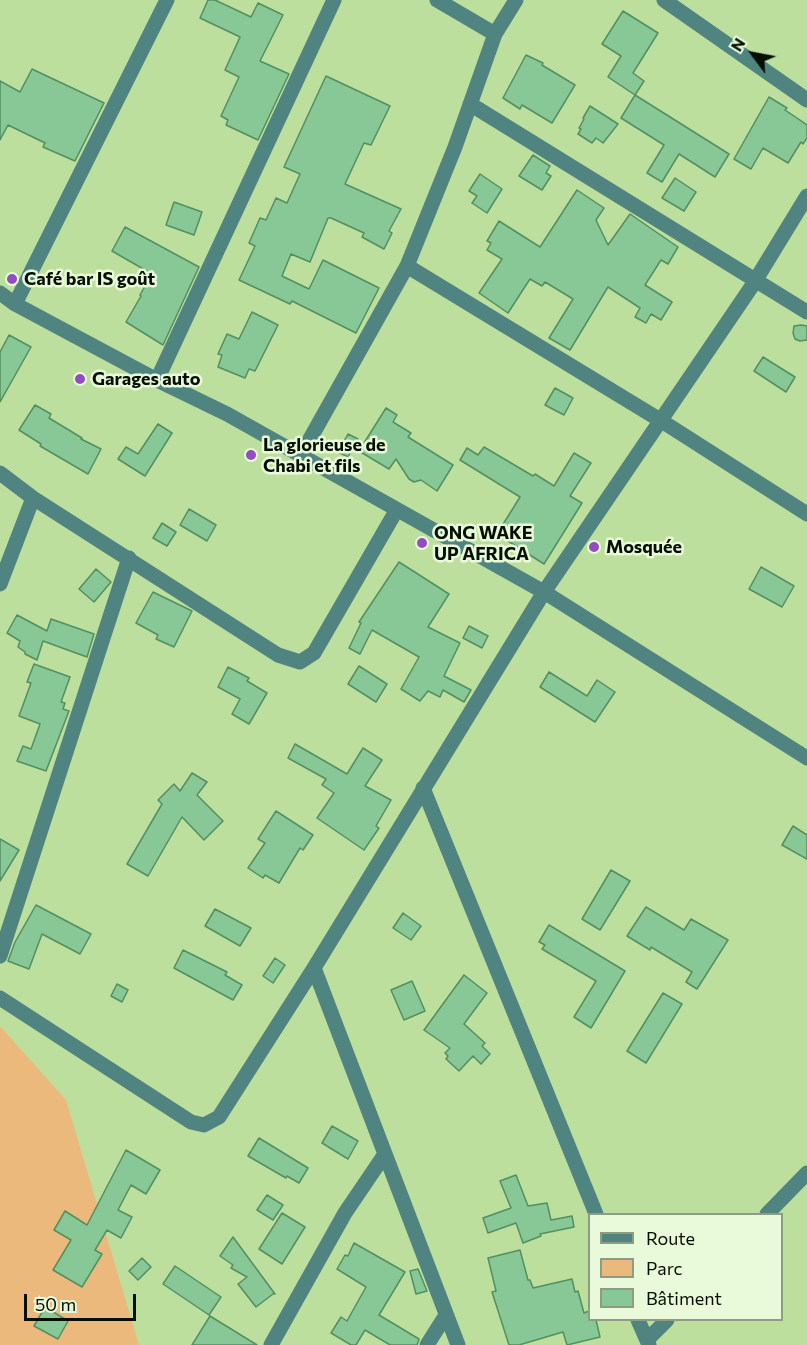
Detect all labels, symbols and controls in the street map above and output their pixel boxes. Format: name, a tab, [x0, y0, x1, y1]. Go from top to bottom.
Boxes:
north arrow	[723, 24, 783, 84]
text: N	[726, 34, 749, 54]
place label: Café bar IS goût	[24, 268, 155, 290]
marker: Café bar IS goût	[5, 272, 19, 286]
place label: Garages auto	[92, 368, 200, 390]
marker: Garages auto	[73, 372, 87, 386]
place label: La glorieuse de Chabi et fils	[263, 434, 385, 476]
marker: La glorieuse de Chabi et fils	[244, 448, 258, 462]
place label: ONG WAKE UP AFRICA	[434, 522, 532, 564]
marker: ONG WAKE UP AFRICA	[415, 536, 429, 550]
place label: Mosquée	[606, 536, 682, 558]
marker: Mosquée	[587, 540, 601, 554]
legend	[588, 1213, 783, 1321]
text: Route	[646, 1227, 695, 1249]
text: Parc	[646, 1257, 683, 1279]
scale bar	[27, 1282, 140, 1320]
text: Bâtiment	[646, 1287, 722, 1309]
text: 50 m	[35, 1293, 76, 1315]

